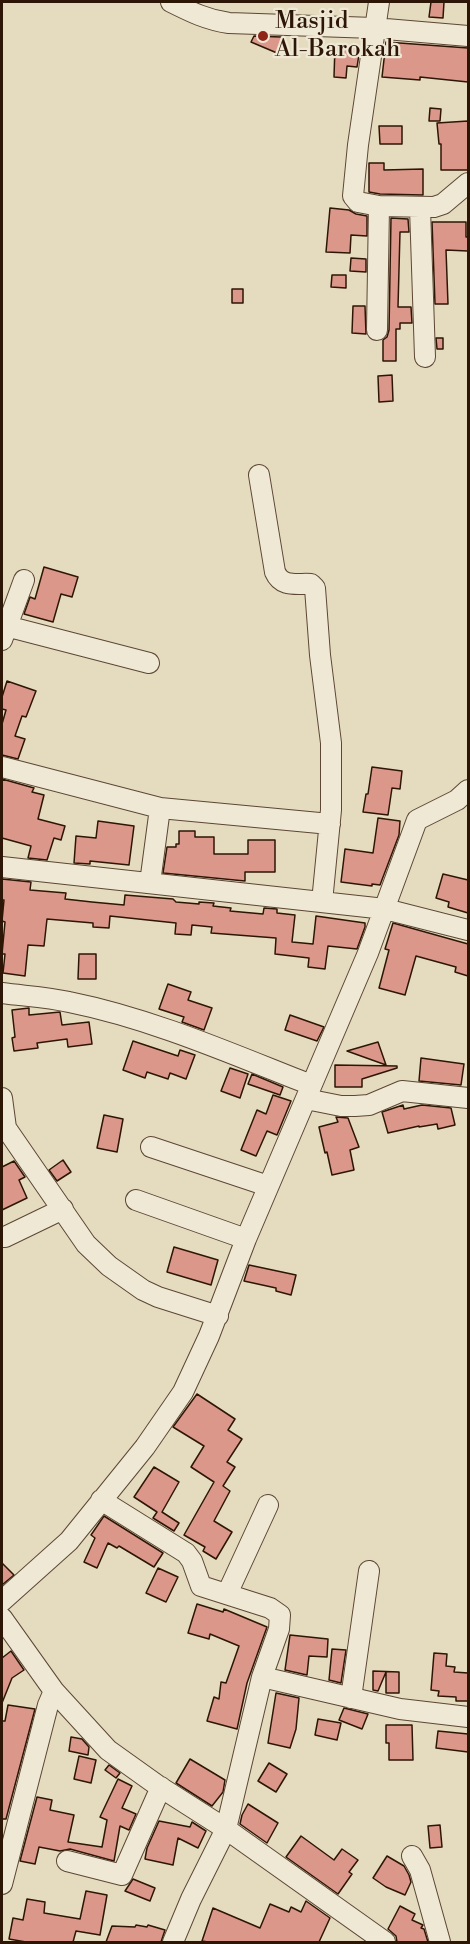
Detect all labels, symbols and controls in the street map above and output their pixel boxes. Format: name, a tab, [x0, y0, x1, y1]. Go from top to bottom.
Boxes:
place label: Masjid Al-Barokah	[275, 8, 400, 64]
marker: Masjid Al-Barokah	[256, 29, 270, 43]

